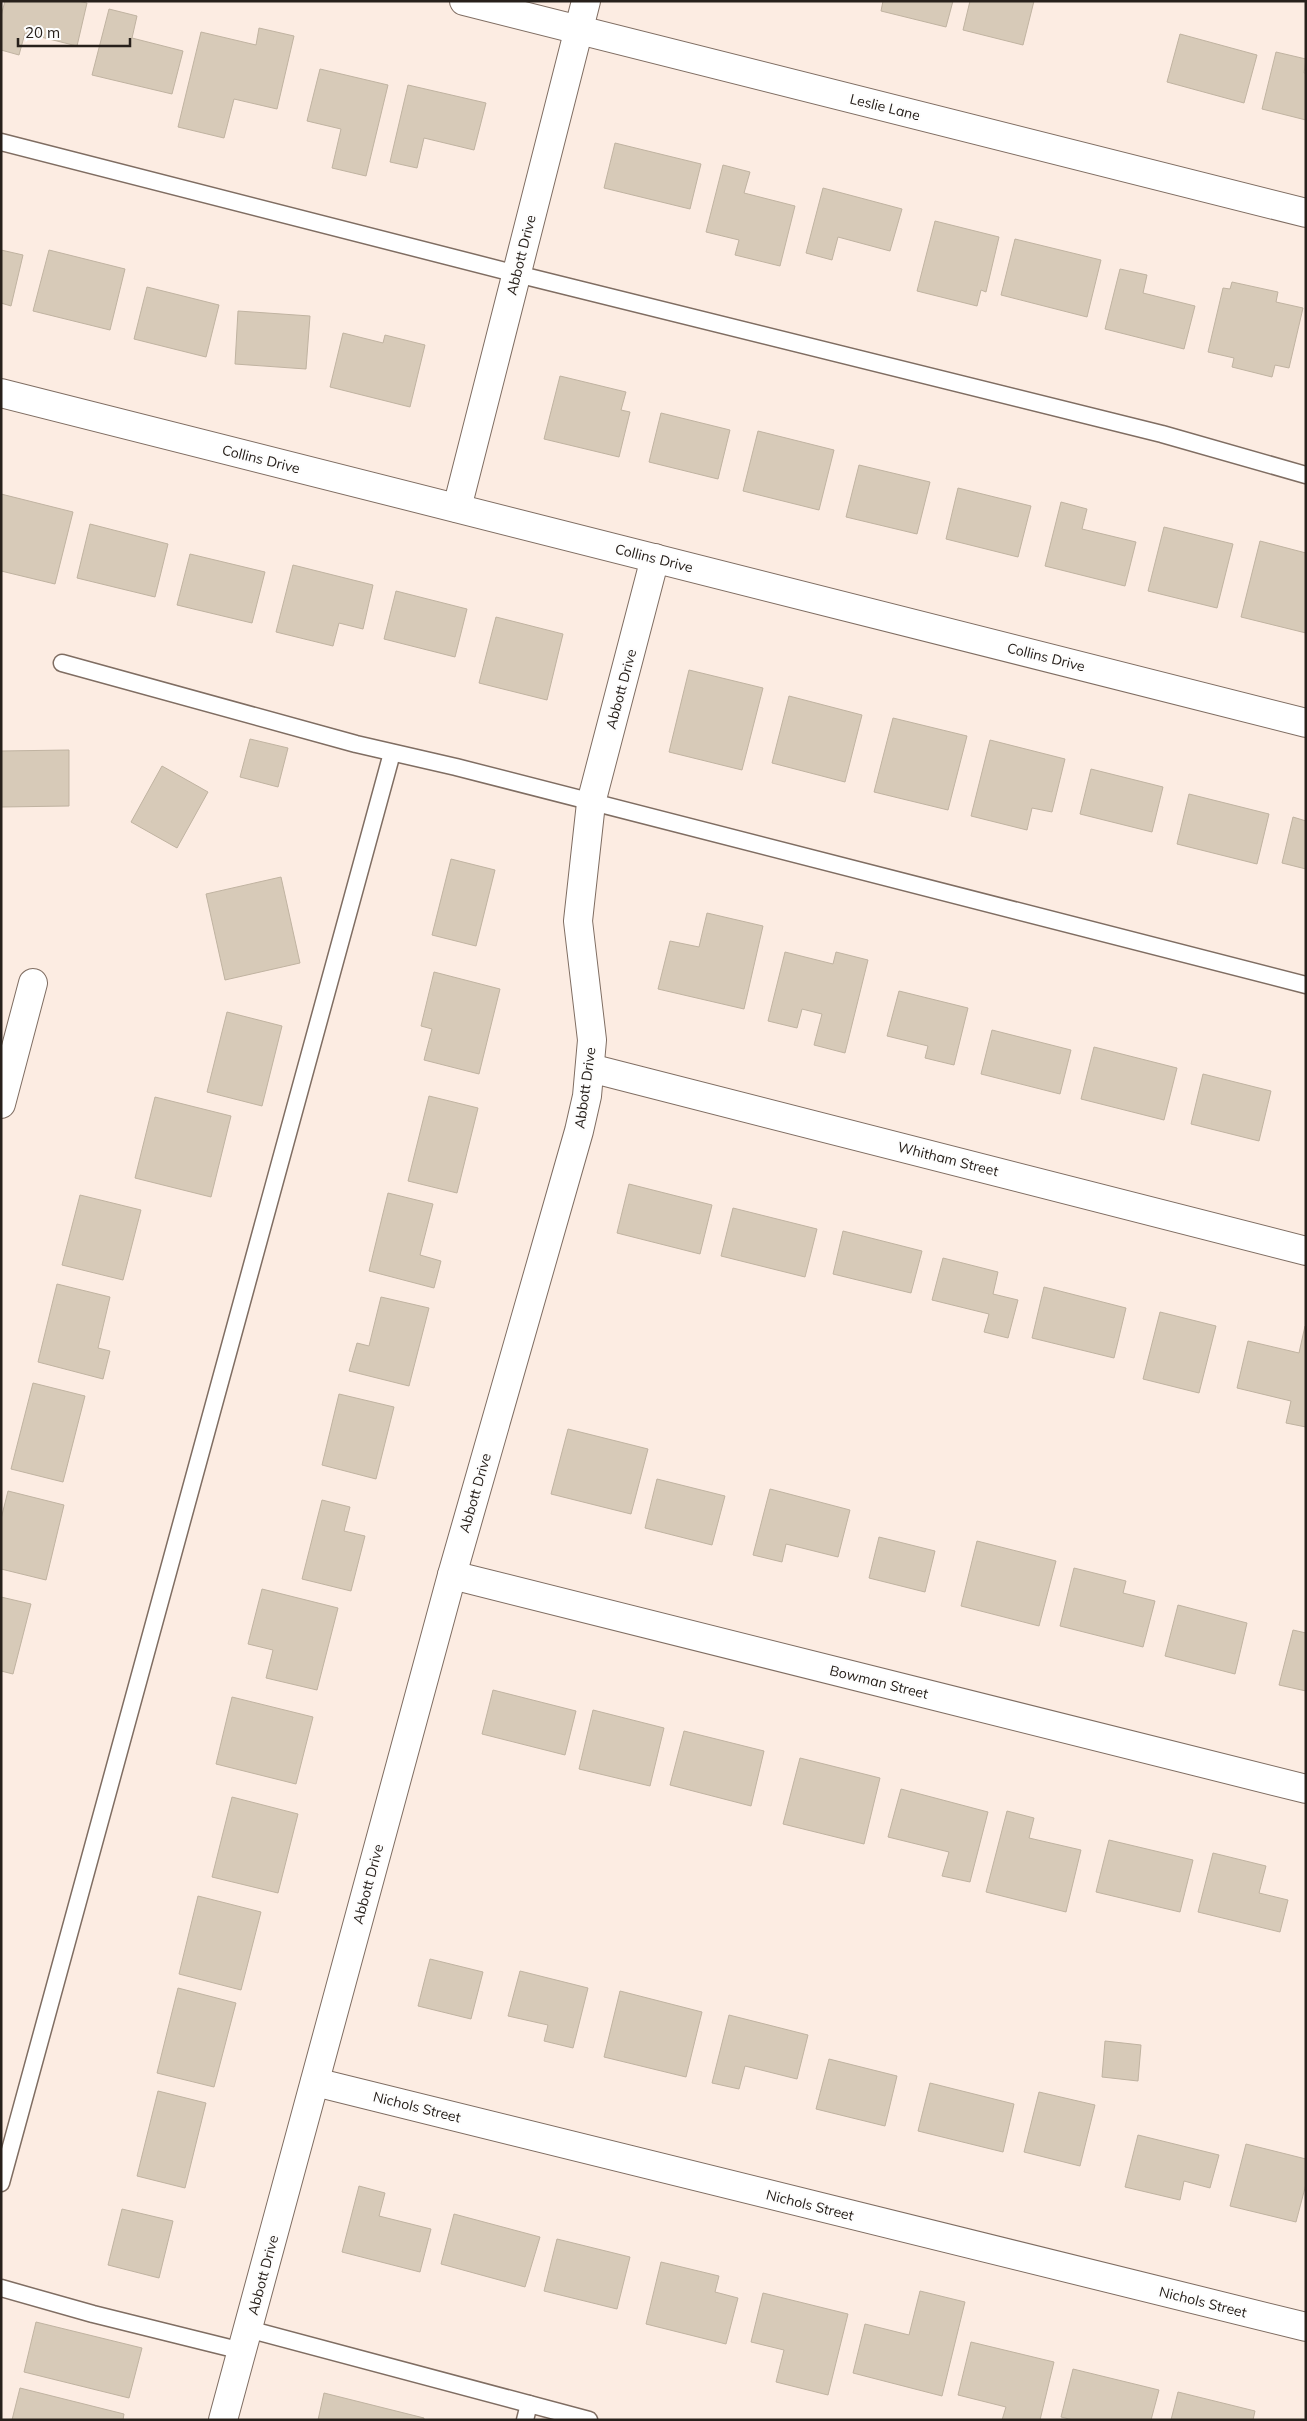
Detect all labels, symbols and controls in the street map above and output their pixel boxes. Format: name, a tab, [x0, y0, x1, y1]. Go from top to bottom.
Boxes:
scale bar	[18, 15, 130, 47]
text: 20 m	[25, 23, 60, 42]
street label: Leslie Lane	[848, 90, 922, 124]
street label: Abbott Drive	[502, 213, 540, 297]
street label: Collins Drive	[220, 441, 302, 477]
street label: Collins Drive	[613, 540, 695, 576]
street label: Collins Drive	[1005, 639, 1087, 675]
street label: Abbott Drive	[602, 647, 640, 731]
street label: Abbott Drive	[570, 1046, 600, 1130]
street label: Whitham Street	[896, 1138, 1000, 1180]
street label: Abbott Drive	[455, 1451, 495, 1535]
street label: Bowman Street	[828, 1661, 930, 1703]
street label: Abbott Drive	[349, 1842, 387, 1926]
street label: Nichols Street	[371, 2087, 463, 2127]
street label: Nichols Street	[764, 2185, 856, 2225]
street label: Abbott Drive	[244, 2233, 282, 2317]
street label: Nichols Street	[1157, 2282, 1249, 2322]

